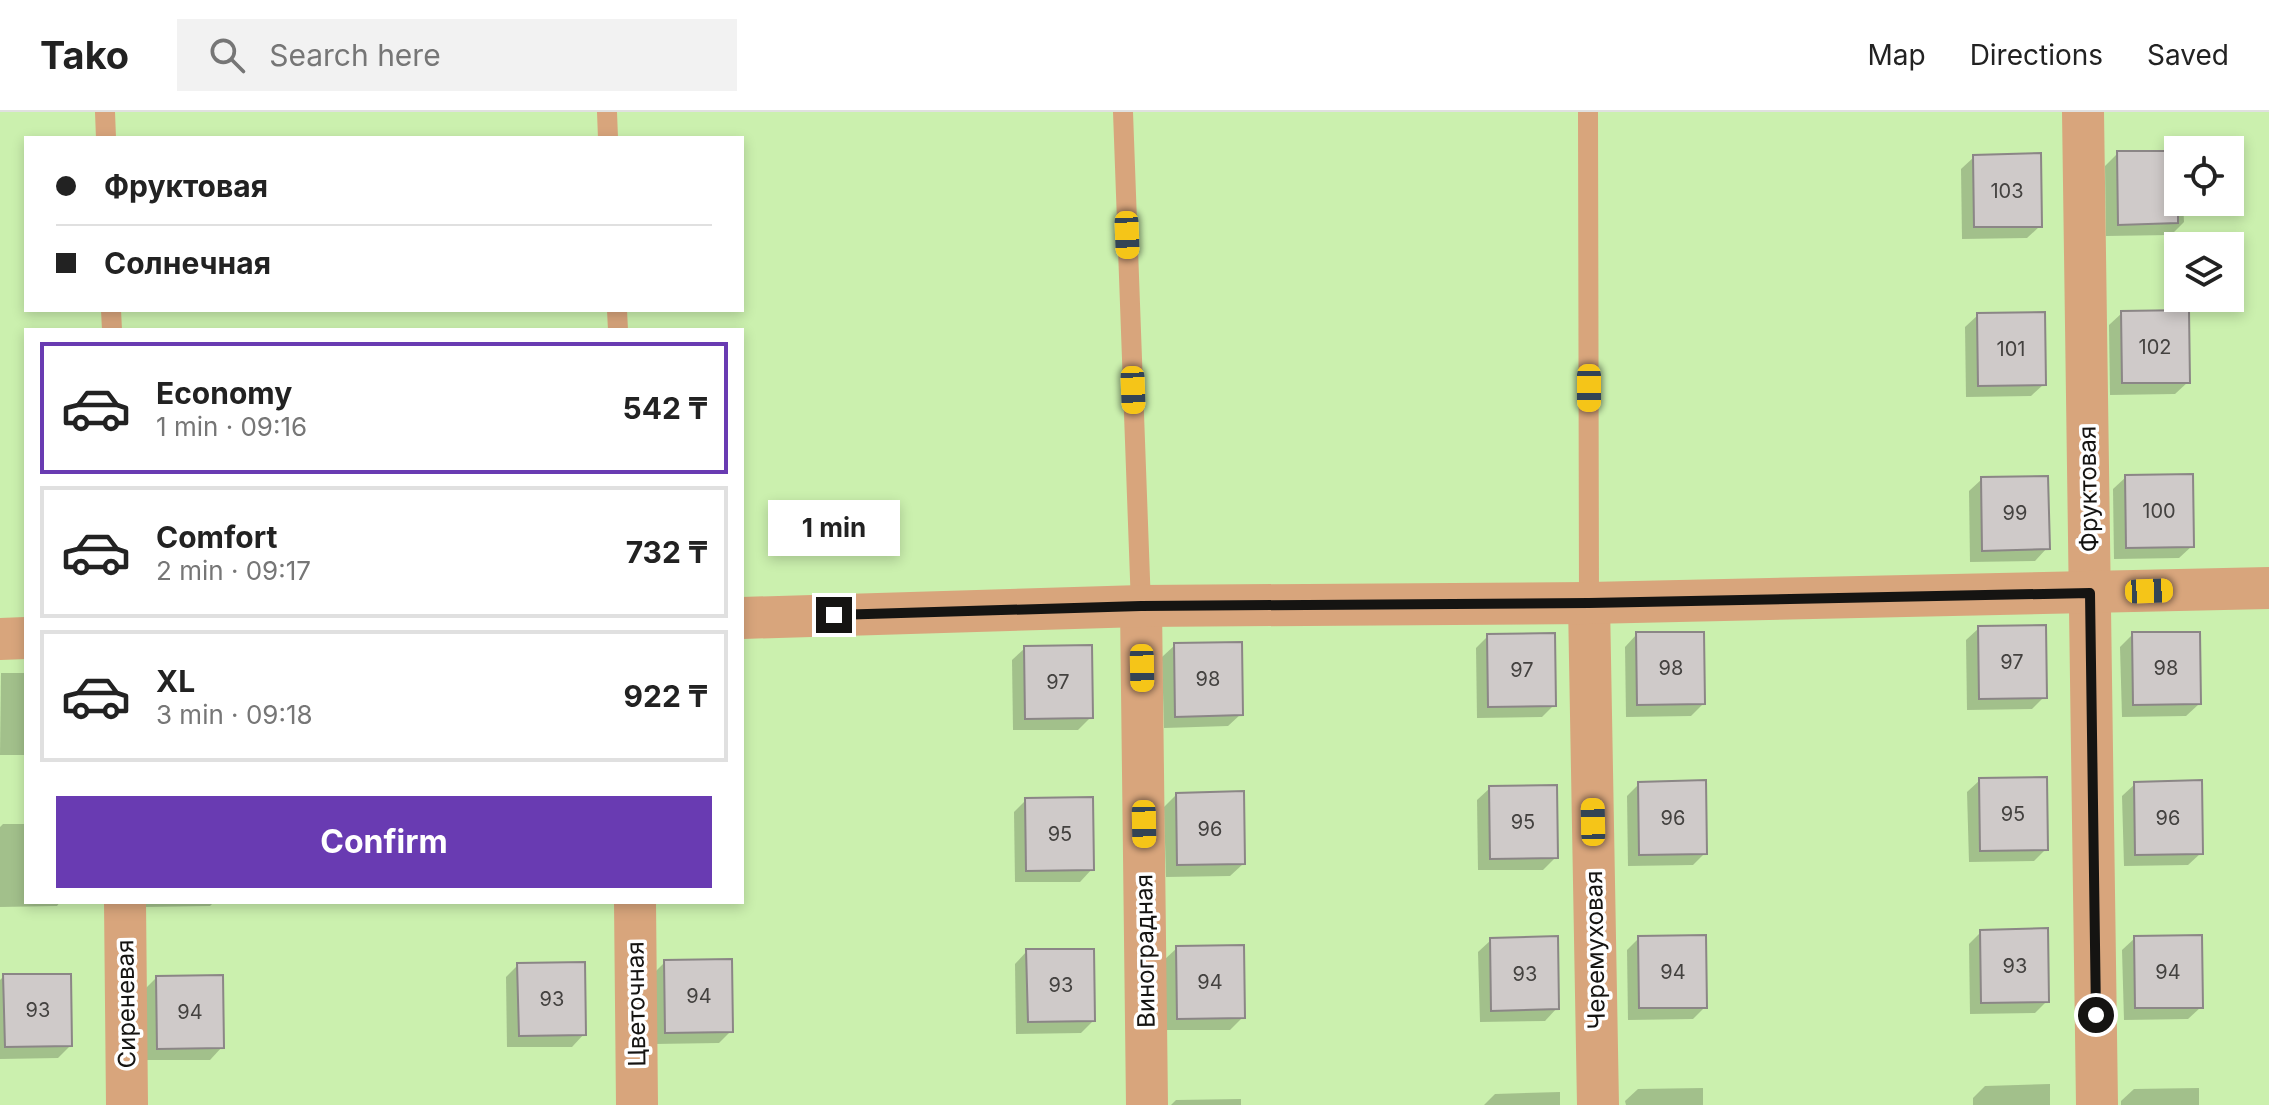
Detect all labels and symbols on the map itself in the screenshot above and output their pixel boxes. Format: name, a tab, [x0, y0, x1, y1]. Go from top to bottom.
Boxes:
house number: 103	[1990, 179, 2024, 203]
car	[1114, 211, 1140, 259]
house number: 102	[2139, 335, 2171, 359]
house number: 101	[1997, 337, 2025, 361]
car	[1577, 364, 1601, 412]
car	[1120, 366, 1146, 414]
street label: Фруктовая	[2072, 426, 2104, 552]
callout: 1 min	[768, 499, 900, 555]
house number: 100	[2142, 499, 2176, 523]
house number: 99	[2003, 501, 2027, 525]
car	[2125, 578, 2173, 604]
route end	[816, 597, 852, 633]
car	[1130, 644, 1154, 692]
house number: 97	[2000, 650, 2024, 674]
house number: 98	[1659, 656, 1683, 680]
house number: 98	[2154, 656, 2178, 680]
house number: 97	[1510, 658, 1534, 682]
house number: 98	[1196, 667, 1220, 691]
house number: 97	[1046, 670, 1070, 694]
car	[1581, 798, 1605, 846]
car	[1132, 800, 1156, 848]
house number: 95	[2001, 802, 2025, 826]
house number: 96	[1661, 806, 1685, 830]
house number: 96	[2156, 806, 2180, 830]
house number: 95	[1511, 810, 1535, 834]
house number: 96	[1198, 817, 1222, 841]
house number: 95	[1048, 822, 1072, 846]
street label: Черемуховая	[1579, 870, 1611, 1030]
street label: Виноградная	[1129, 874, 1161, 1028]
street label: Сиреневая	[110, 939, 142, 1069]
street label: Цветочная	[620, 941, 652, 1067]
house number: 93	[2003, 954, 2027, 978]
house number: 94	[1660, 960, 1686, 984]
house number: 94	[2155, 960, 2181, 984]
house number: 93	[1513, 962, 1537, 986]
house number: 94	[1197, 970, 1223, 994]
house number: 93	[1049, 973, 1073, 997]
house number: 94	[686, 984, 712, 1008]
house number: 93	[540, 987, 564, 1011]
route start	[2078, 997, 2114, 1033]
house number: 93	[26, 998, 50, 1022]
house number: 94	[177, 1000, 203, 1024]

